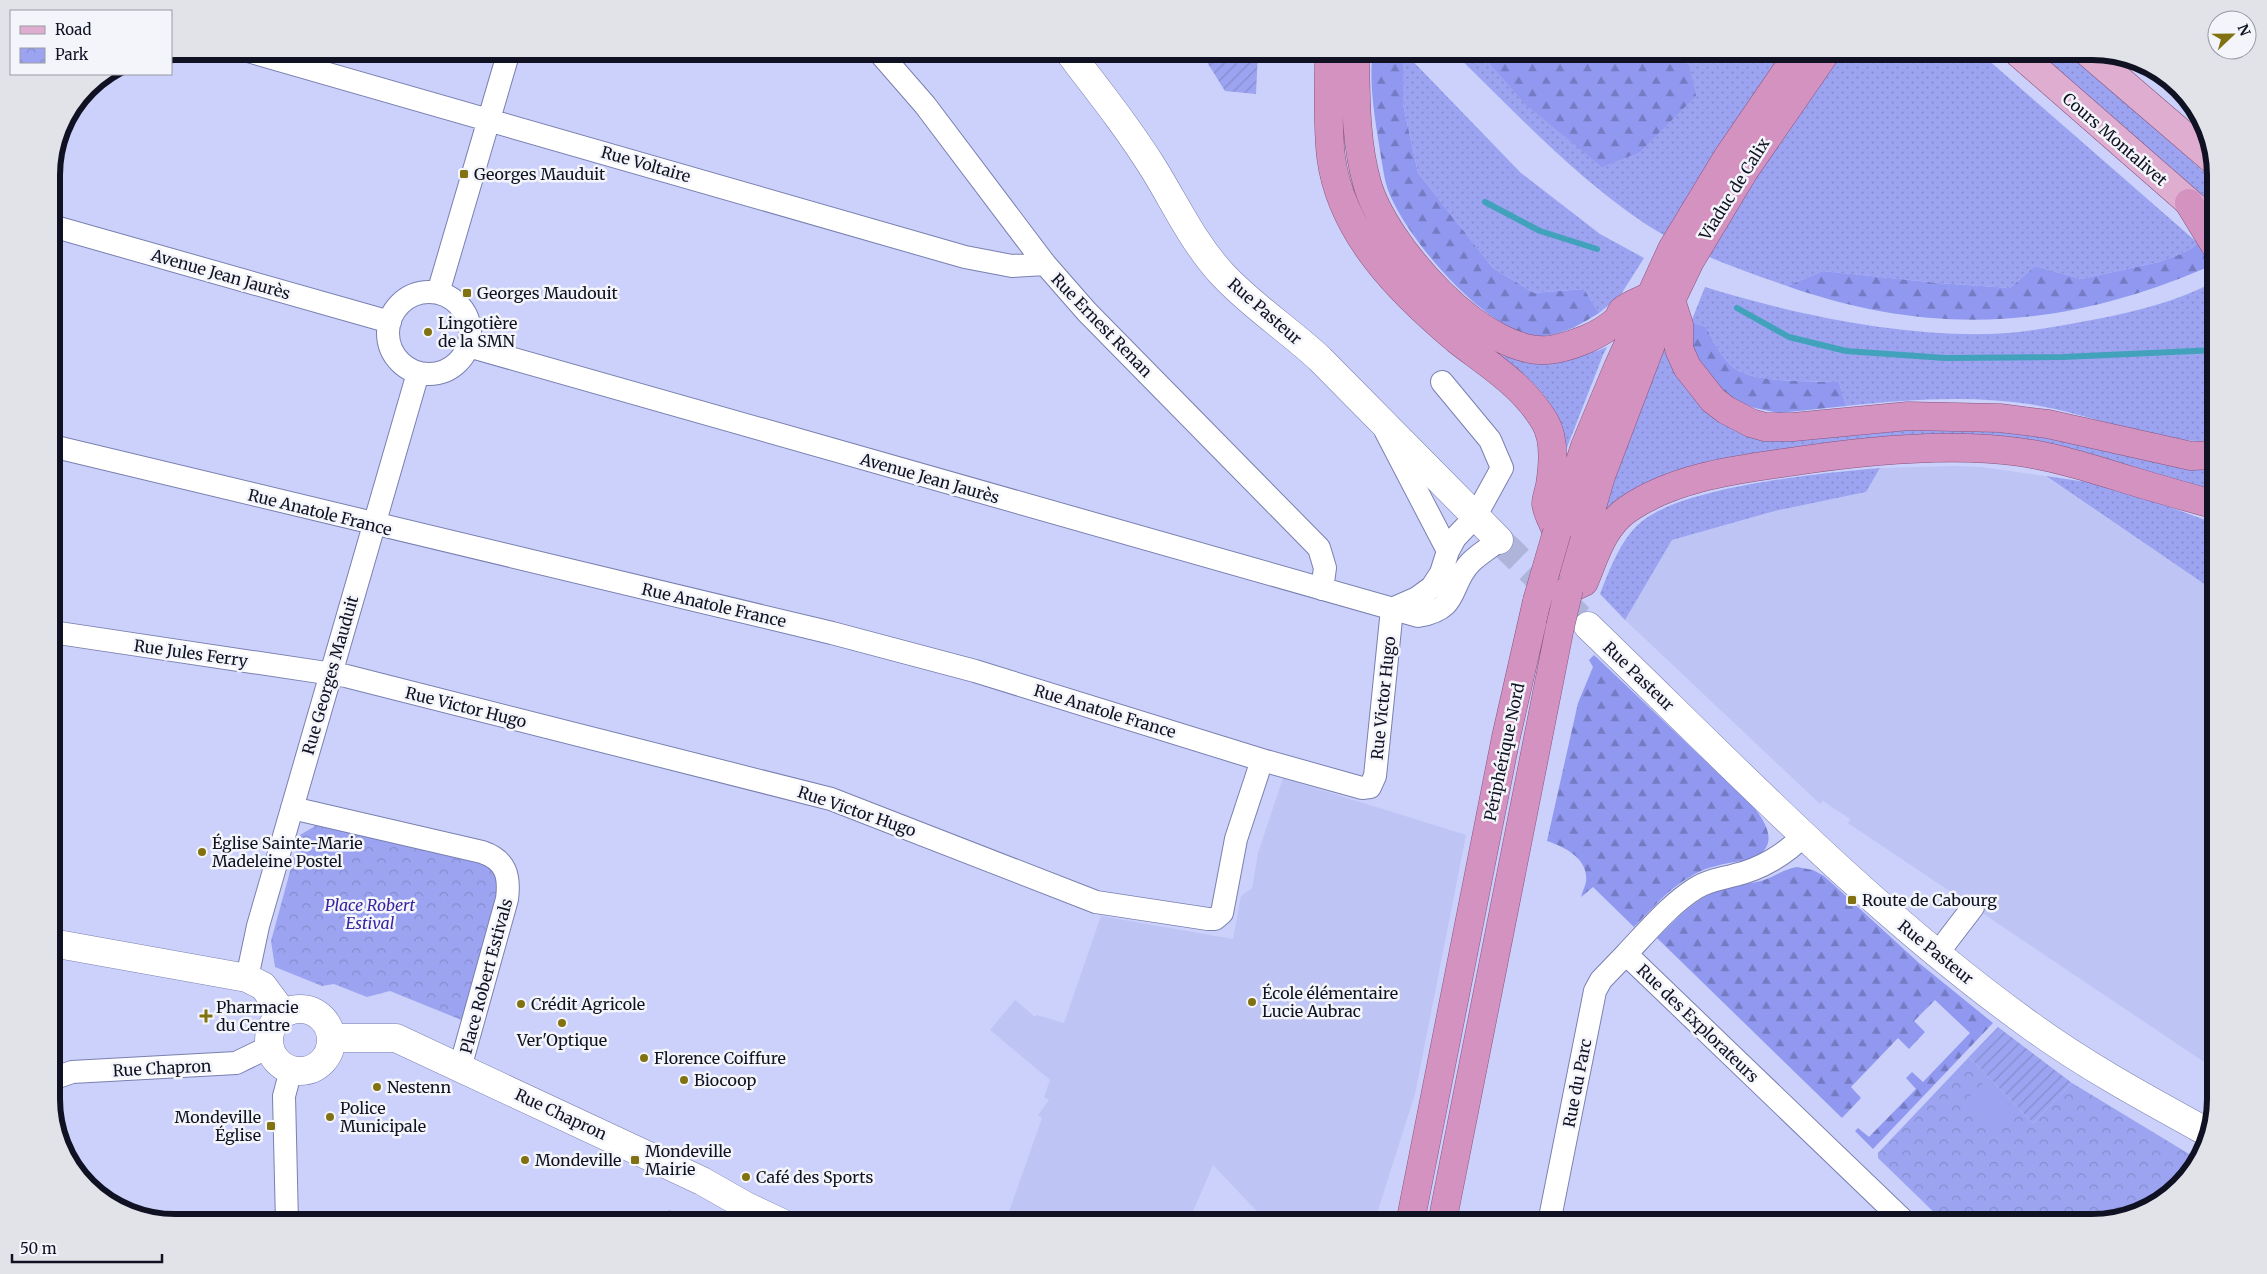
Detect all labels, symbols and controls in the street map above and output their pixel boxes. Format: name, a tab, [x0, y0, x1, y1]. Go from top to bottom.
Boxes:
legend	[10, 10, 172, 75]
north arrow	[2207, 10, 2257, 60]
text: Road	[55, 20, 91, 39]
text: N	[2234, 22, 2254, 39]
text: Park	[55, 45, 89, 64]
street label: Cours Montalivet	[2059, 88, 2172, 190]
street label: Viaduc de Calix	[1694, 134, 1774, 245]
street label: Rue Voltaire	[599, 142, 693, 186]
place label: Georges Mauduit	[474, 164, 606, 184]
marker: Georges Mauduit	[458, 168, 470, 180]
street label: Avenue Jean Jaurès	[148, 244, 293, 303]
street label: Rue Ernest Renan	[1047, 269, 1157, 381]
street label: Rue Pasteur	[1224, 274, 1306, 348]
place label: Georges Maudouit	[477, 283, 619, 303]
marker: Georges Maudouit	[461, 287, 473, 299]
place label: Lingotière de la SMN	[438, 313, 517, 351]
marker: Lingotière de la SMN	[422, 326, 434, 338]
street label: Avenue Jean Jaurès	[857, 448, 1002, 507]
street label: Rue Anatole France	[246, 484, 394, 540]
street label: Rue Anatole France	[640, 579, 788, 631]
street label: Rue Georges Mauduit	[298, 593, 362, 757]
street label: Rue Jules Ferry	[133, 635, 250, 671]
street label: Rue Victor Hugo	[1367, 635, 1399, 761]
street label: Rue Pasteur	[1599, 637, 1679, 715]
street label: Rue Anatole France	[1032, 680, 1178, 742]
street label: Périphérique Nord	[1480, 681, 1528, 823]
street label: Rue Victor Hugo	[403, 682, 529, 732]
street label: Rue Victor Hugo	[795, 781, 919, 841]
place label: Église Sainte-Marie Madeleine Postel	[212, 833, 363, 871]
marker: Église Sainte-Marie Madeleine Postel	[196, 846, 208, 858]
place label: Route de Cabourg	[1862, 890, 1997, 910]
marker: Route de Cabourg	[1846, 894, 1858, 906]
park label: Place Robert Estival	[325, 895, 416, 933]
street label: Place Robert Estivals	[456, 896, 516, 1056]
street label: Rue Pasteur	[1894, 916, 1978, 988]
street label: Rue des Explorateurs	[1633, 960, 1763, 1086]
place label: École élémentaire Lucie Aubrac	[1262, 983, 1398, 1021]
place label: Crédit Agricole	[531, 994, 645, 1014]
marker: École élémentaire Lucie Aubrac	[1246, 996, 1258, 1008]
place label: Pharmacie du Centre	[216, 997, 299, 1035]
marker: Crédit Agricole	[515, 998, 527, 1010]
marker: Pharmacie du Centre	[200, 1010, 212, 1022]
marker: Ver'Optique	[556, 1017, 568, 1029]
place label: Ver'Optique	[516, 1030, 607, 1050]
street label: Rue du Parc	[1559, 1037, 1595, 1129]
place label: Florence Coiffure	[654, 1048, 786, 1068]
marker: Florence Coiffure	[638, 1052, 650, 1064]
street label: Rue Chapron	[112, 1055, 212, 1081]
place label: Biocoop	[694, 1070, 757, 1090]
marker: Biocoop	[678, 1074, 690, 1086]
place label: Nestenn	[387, 1077, 451, 1097]
marker: Nestenn	[371, 1081, 383, 1093]
street label: Rue Chapron	[512, 1084, 610, 1144]
place label: Police Municipale	[340, 1098, 426, 1136]
place label: Mondeville Église	[175, 1107, 261, 1145]
marker: Police Municipale	[324, 1111, 336, 1123]
marker: Mondeville Église	[265, 1120, 277, 1132]
place label: Mondeville Mairie	[645, 1141, 731, 1179]
place label: Mondeville	[535, 1150, 621, 1170]
marker: Mondeville	[519, 1154, 531, 1166]
marker: Mondeville Mairie	[629, 1154, 641, 1166]
place label: Café des Sports	[756, 1167, 873, 1187]
marker: Café des Sports	[740, 1171, 752, 1183]
scale bar	[12, 1232, 162, 1264]
text: 50 m	[20, 1239, 57, 1258]

